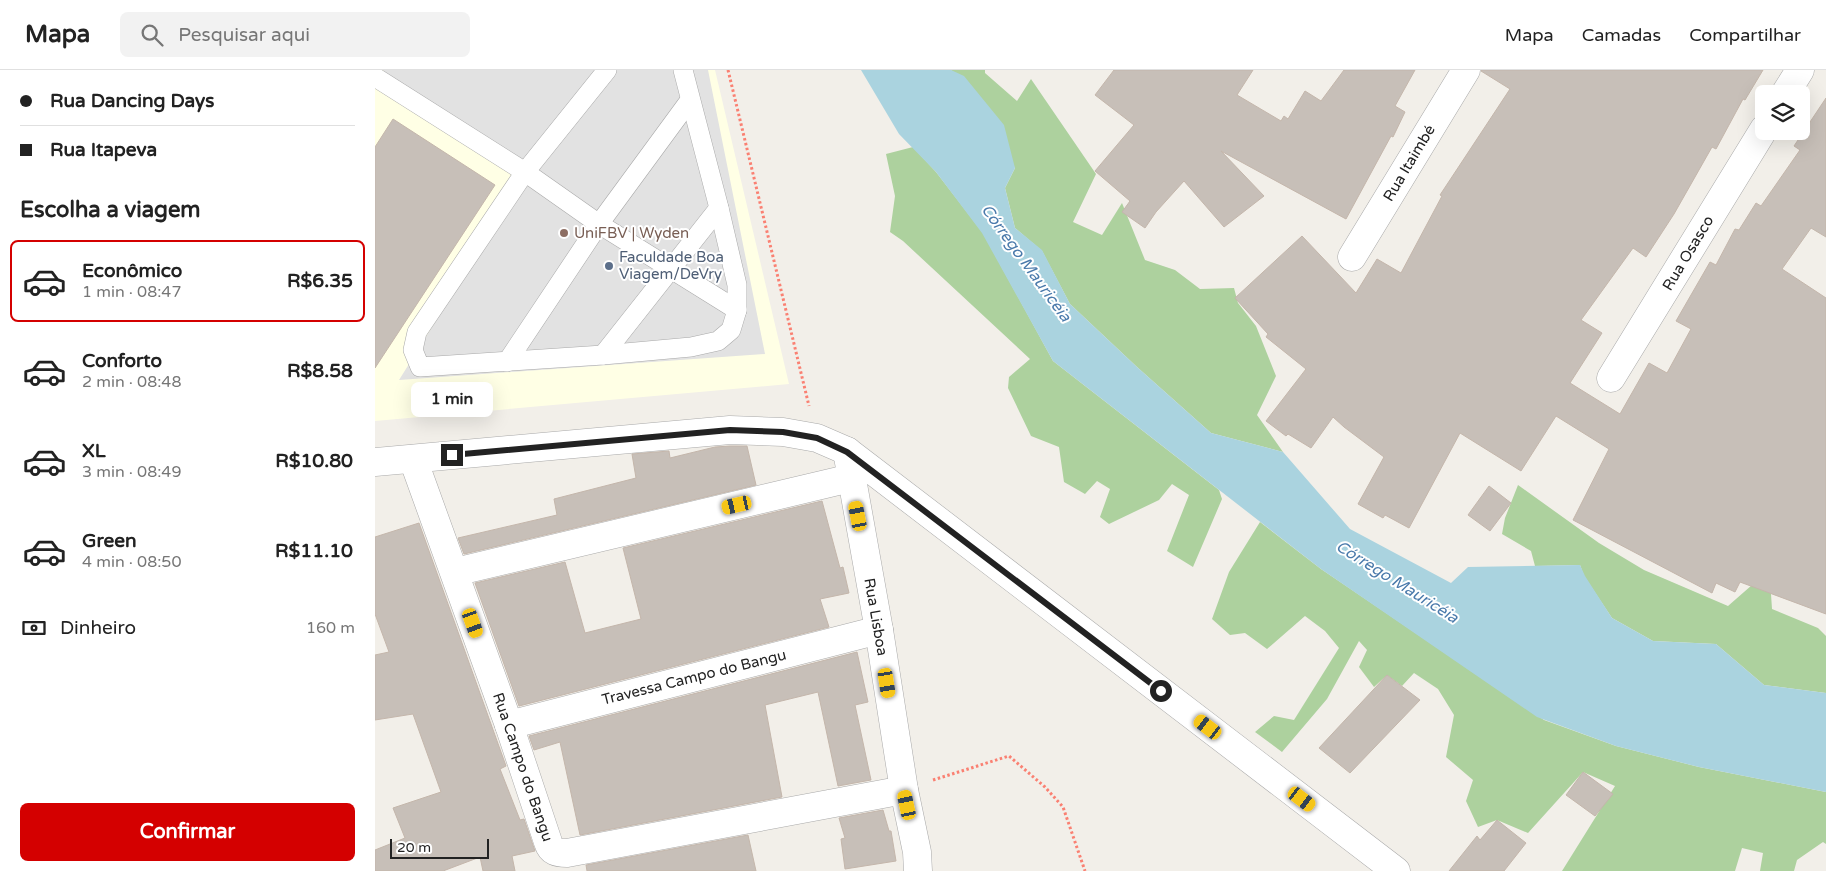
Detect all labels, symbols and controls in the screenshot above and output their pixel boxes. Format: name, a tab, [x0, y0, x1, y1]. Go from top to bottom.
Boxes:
search box	[120, 12, 470, 57]
text: Mapa	[25, 20, 90, 49]
icon: search	[138, 21, 166, 49]
text: Pesquisar aqui	[178, 24, 310, 46]
text: Mapa	[1505, 24, 1554, 46]
text: Camadas	[1582, 24, 1661, 46]
text: Compartilhar	[1689, 24, 1801, 46]
map controls	[1755, 85, 1810, 140]
button: layers	[1755, 85, 1810, 140]
text: Rua Dancing Days	[50, 90, 214, 112]
street label: Rua Itaimbé	[1379, 122, 1439, 204]
text: Rua Itapeva	[50, 139, 157, 161]
text: Escolha a viagem	[20, 197, 201, 223]
water label: Córrego Mauricéia	[977, 200, 1076, 326]
street label: Rua Osasco	[1659, 212, 1717, 294]
place label: UniFBV | Wyden	[574, 224, 689, 242]
marker: UniFBV | Wyden	[558, 227, 570, 239]
place label: Faculdade Boa Viagem/DeVry	[619, 248, 724, 283]
icon: car	[22, 259, 67, 304]
text: Econômico	[82, 260, 182, 282]
marker: Faculdade Boa Viagem/DeVry	[603, 260, 615, 272]
text: R$6.35	[287, 270, 353, 292]
text: 1 min · 08:47	[82, 282, 181, 302]
icon: car	[22, 349, 67, 394]
text: Conforto	[82, 350, 162, 372]
text: R$8.58	[287, 360, 353, 382]
text: 2 min · 08:48	[82, 372, 181, 392]
callout: 1 min	[411, 382, 493, 418]
text: 1 min	[431, 389, 473, 409]
icon: car	[22, 439, 67, 484]
text: XL	[82, 440, 106, 462]
route end	[441, 444, 463, 466]
text: R$10.80	[275, 450, 353, 472]
text: 3 min · 08:49	[82, 462, 181, 482]
car	[720, 494, 753, 516]
car	[847, 500, 868, 532]
icon: car	[22, 529, 67, 574]
text: Green	[82, 530, 136, 552]
water label: Córrego Mauricéia	[1332, 536, 1463, 628]
text: R$11.10	[275, 540, 353, 562]
text: 4 min · 08:50	[82, 552, 181, 572]
street label: Rua Lisboa	[860, 577, 892, 657]
car	[460, 606, 485, 640]
icon: cash	[20, 614, 48, 642]
text: Dinheiro	[60, 617, 136, 639]
text: 160 m	[306, 618, 355, 638]
street label: Travessa Campo do Bangu	[600, 645, 788, 709]
car	[877, 667, 896, 699]
route start	[1150, 680, 1172, 702]
street label: Rua Campo do Bangu	[489, 690, 557, 844]
car	[1191, 712, 1224, 742]
car	[1285, 784, 1318, 814]
car	[896, 789, 917, 821]
button: Confirmar	[20, 803, 355, 861]
scale bar	[390, 836, 489, 859]
text: 20 m	[397, 839, 431, 856]

